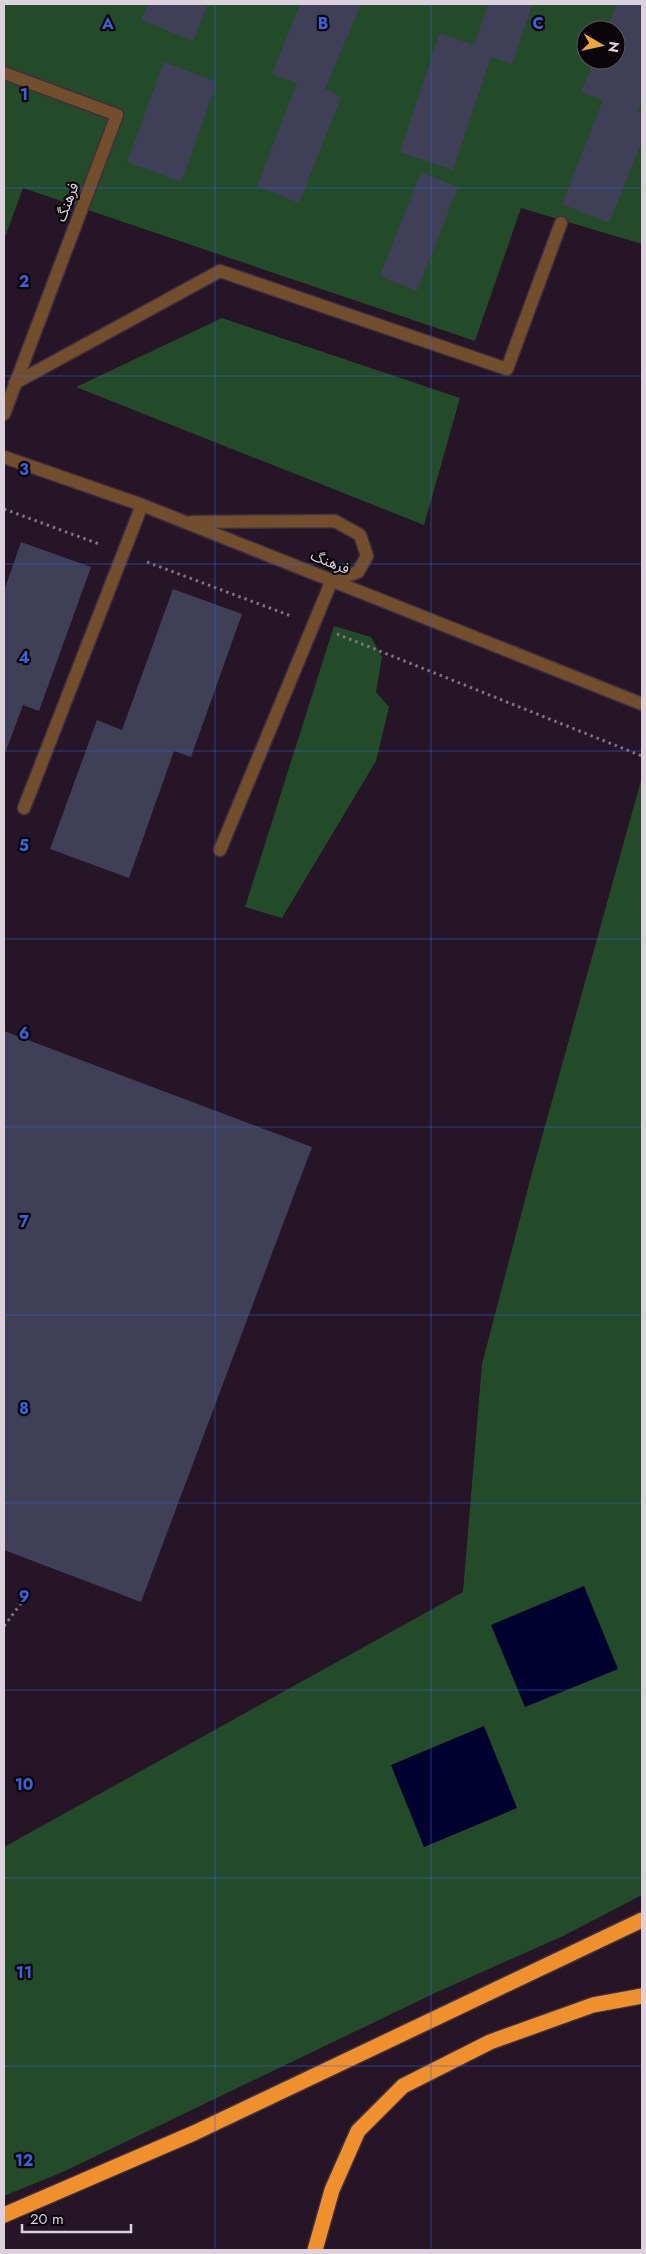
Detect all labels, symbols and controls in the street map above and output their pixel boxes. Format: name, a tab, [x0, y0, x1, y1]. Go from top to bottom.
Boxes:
text: A	[101, 12, 114, 35]
text: B	[318, 12, 328, 35]
text: C	[532, 12, 544, 35]
north arrow	[576, 20, 626, 70]
text: N	[603, 40, 625, 54]
text: 1	[20, 83, 28, 106]
street label: فرهنگ	[49, 179, 85, 225]
text: 2	[19, 270, 29, 293]
text: 3	[19, 458, 29, 481]
street label: فرهنگ	[307, 544, 353, 580]
text: 4	[18, 646, 30, 669]
text: 5	[19, 834, 29, 857]
text: 6	[19, 1022, 29, 1045]
text: 7	[19, 1210, 29, 1233]
text: 8	[19, 1397, 29, 1420]
text: 9	[19, 1585, 29, 1608]
text: 10	[15, 1773, 33, 1796]
text: 11	[16, 1961, 32, 1984]
text: 12	[15, 2149, 33, 2172]
scale bar	[22, 2202, 131, 2234]
text: 20 m	[30, 2208, 64, 2230]

